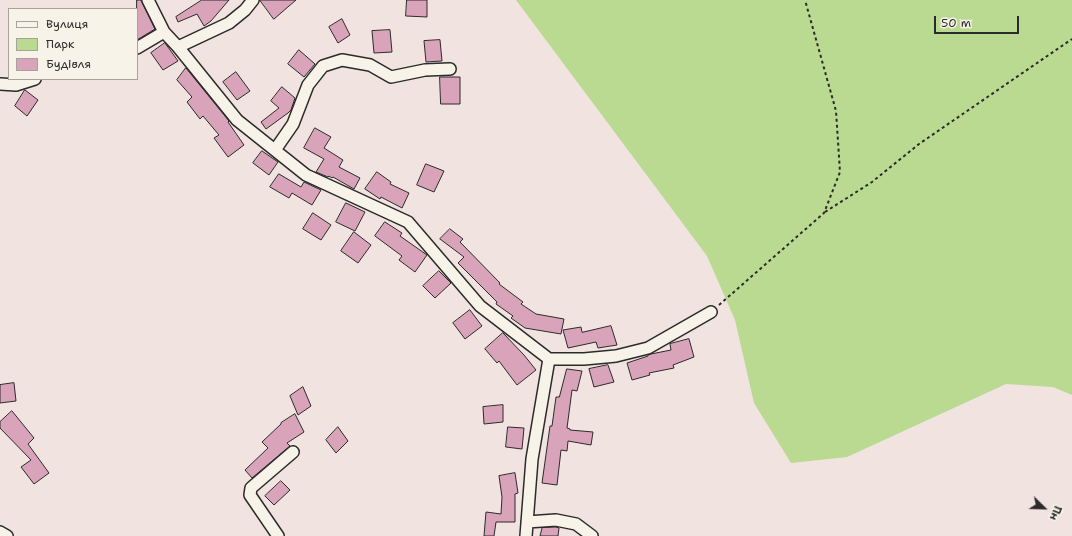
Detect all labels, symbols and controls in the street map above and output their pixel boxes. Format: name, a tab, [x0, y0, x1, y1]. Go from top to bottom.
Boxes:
legend	[8, 8, 138, 80]
scale bar	[936, 8, 1021, 34]
text: 50 m	[941, 15, 971, 31]
text: Вулиця	[46, 16, 88, 32]
text: Парк	[46, 36, 74, 52]
text: Будівля	[46, 56, 91, 72]
north arrow	[1024, 488, 1064, 528]
text: Пн	[1046, 503, 1065, 523]

